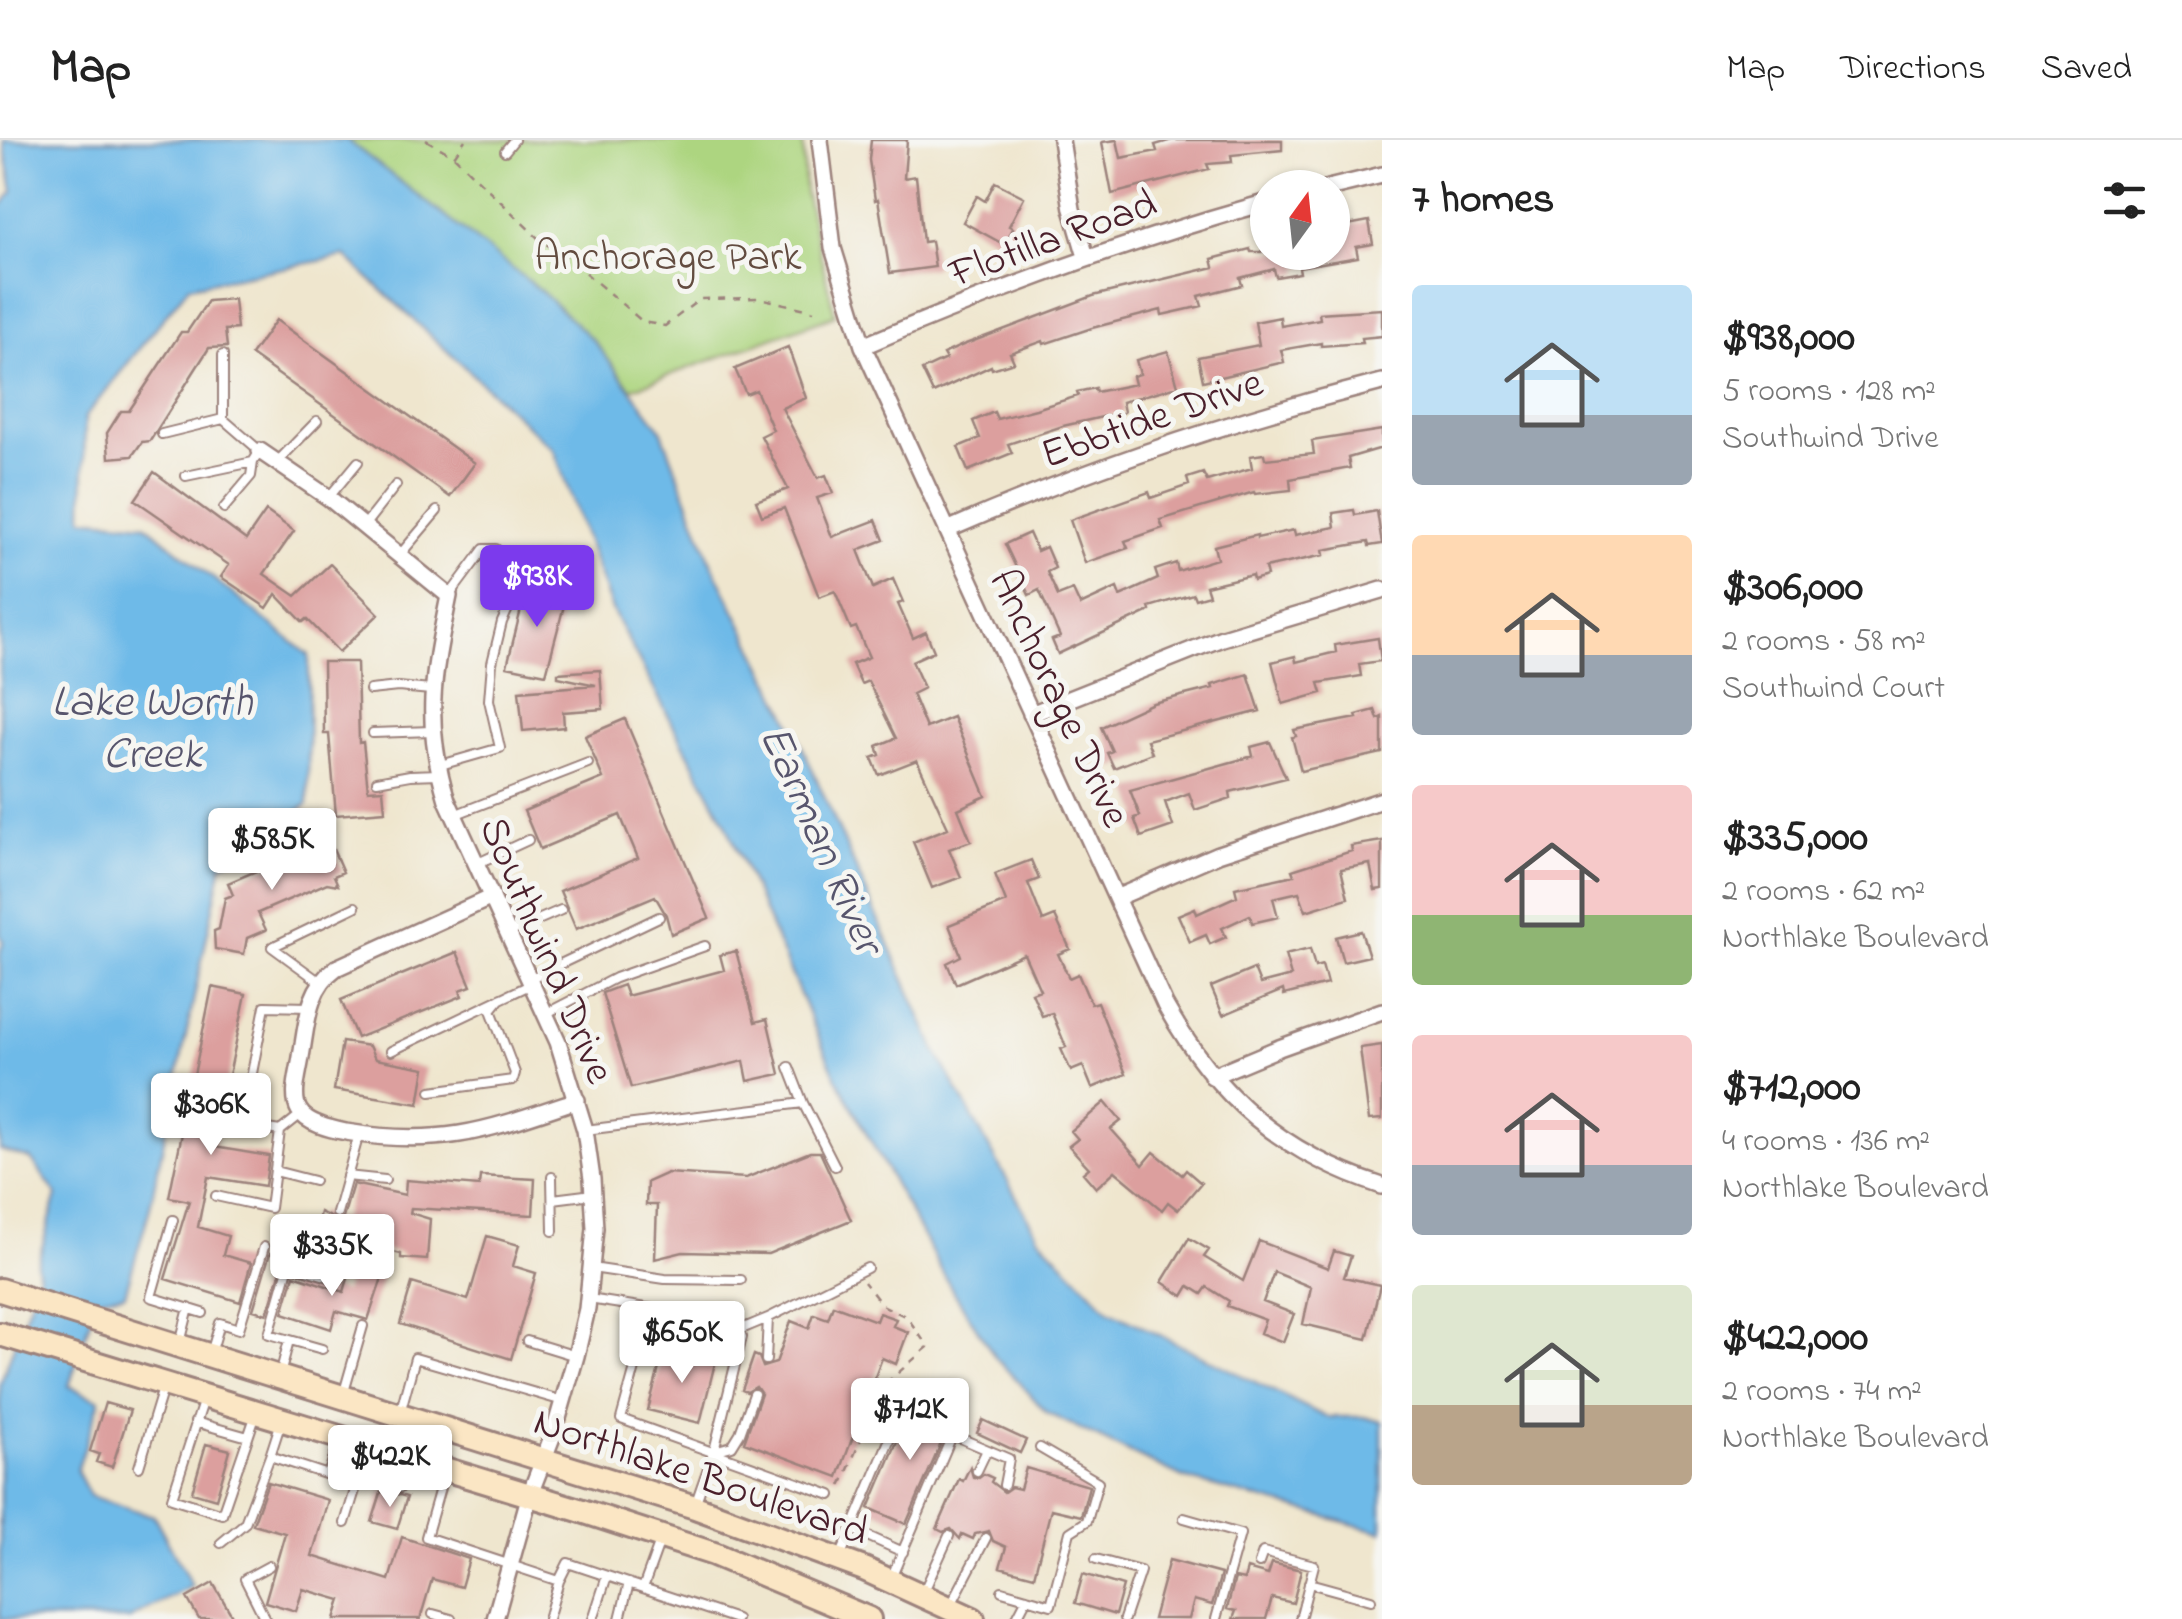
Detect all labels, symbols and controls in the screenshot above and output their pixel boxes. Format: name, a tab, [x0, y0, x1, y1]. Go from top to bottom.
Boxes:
text: Map	[50, 34, 131, 104]
text: Map	[1726, 44, 1785, 95]
text: Directions	[1840, 44, 1986, 95]
text: Saved	[2041, 44, 2132, 95]
north arrow	[1250, 170, 1350, 270]
map controls	[1250, 170, 1350, 270]
text: 7 homes	[1412, 170, 1554, 231]
icon: filters	[2097, 173, 2152, 228]
street label: Flotilla Road	[940, 175, 1166, 306]
park label: Anchorage Park	[535, 228, 802, 289]
text: $938,000	[1722, 308, 1855, 369]
icon: home	[1492, 325, 1612, 445]
street label: Ebbtide Drive	[1033, 354, 1272, 487]
text: 5 rooms · 128 m²	[1722, 369, 1936, 416]
text: Southwind Drive	[1722, 416, 1939, 463]
pin: $938K	[467, 545, 607, 630]
text: $938K	[502, 554, 572, 601]
text: $306,000	[1722, 558, 1863, 619]
street label: Anchorage Drive	[971, 560, 1145, 838]
icon: home	[1492, 575, 1612, 695]
text: 2 rooms · 58 m²	[1722, 619, 1926, 666]
text: Southwind Court	[1722, 666, 1945, 713]
water label: Lake Worth Creek	[52, 671, 254, 789]
water label: Earman River	[740, 715, 901, 970]
pin: $585K	[202, 808, 342, 893]
street label: Southwind Drive	[461, 808, 629, 1094]
text: $335,000	[1722, 808, 1868, 869]
text: $585K	[230, 817, 314, 864]
icon: home	[1492, 825, 1612, 945]
text: 2 rooms · 62 m²	[1722, 869, 1925, 916]
text: Northlake Boulevard	[1722, 916, 1989, 963]
text: $712,000	[1722, 1058, 1861, 1119]
pin: $306K	[141, 1073, 281, 1158]
icon: home	[1492, 1075, 1612, 1195]
text: $306K	[173, 1082, 249, 1129]
text: 4 rooms · 136 m²	[1722, 1119, 1930, 1166]
text: Northlake Boulevard	[1722, 1166, 1989, 1213]
pin: $335K	[262, 1214, 402, 1299]
text: $335K	[292, 1223, 372, 1270]
pin: $650K	[612, 1301, 752, 1386]
text: $422,000	[1722, 1308, 1868, 1369]
text: $650K	[641, 1310, 723, 1357]
icon: home	[1492, 1325, 1612, 1445]
text: 2 rooms · 74 m²	[1722, 1369, 1922, 1416]
pin: $712K	[840, 1378, 980, 1463]
text: $712K	[873, 1387, 947, 1434]
street label: Northlake Boulevard	[525, 1392, 876, 1564]
text: Northlake Boulevard	[1722, 1416, 1989, 1463]
pin: $422K	[320, 1425, 460, 1510]
text: $422K	[350, 1434, 430, 1481]

